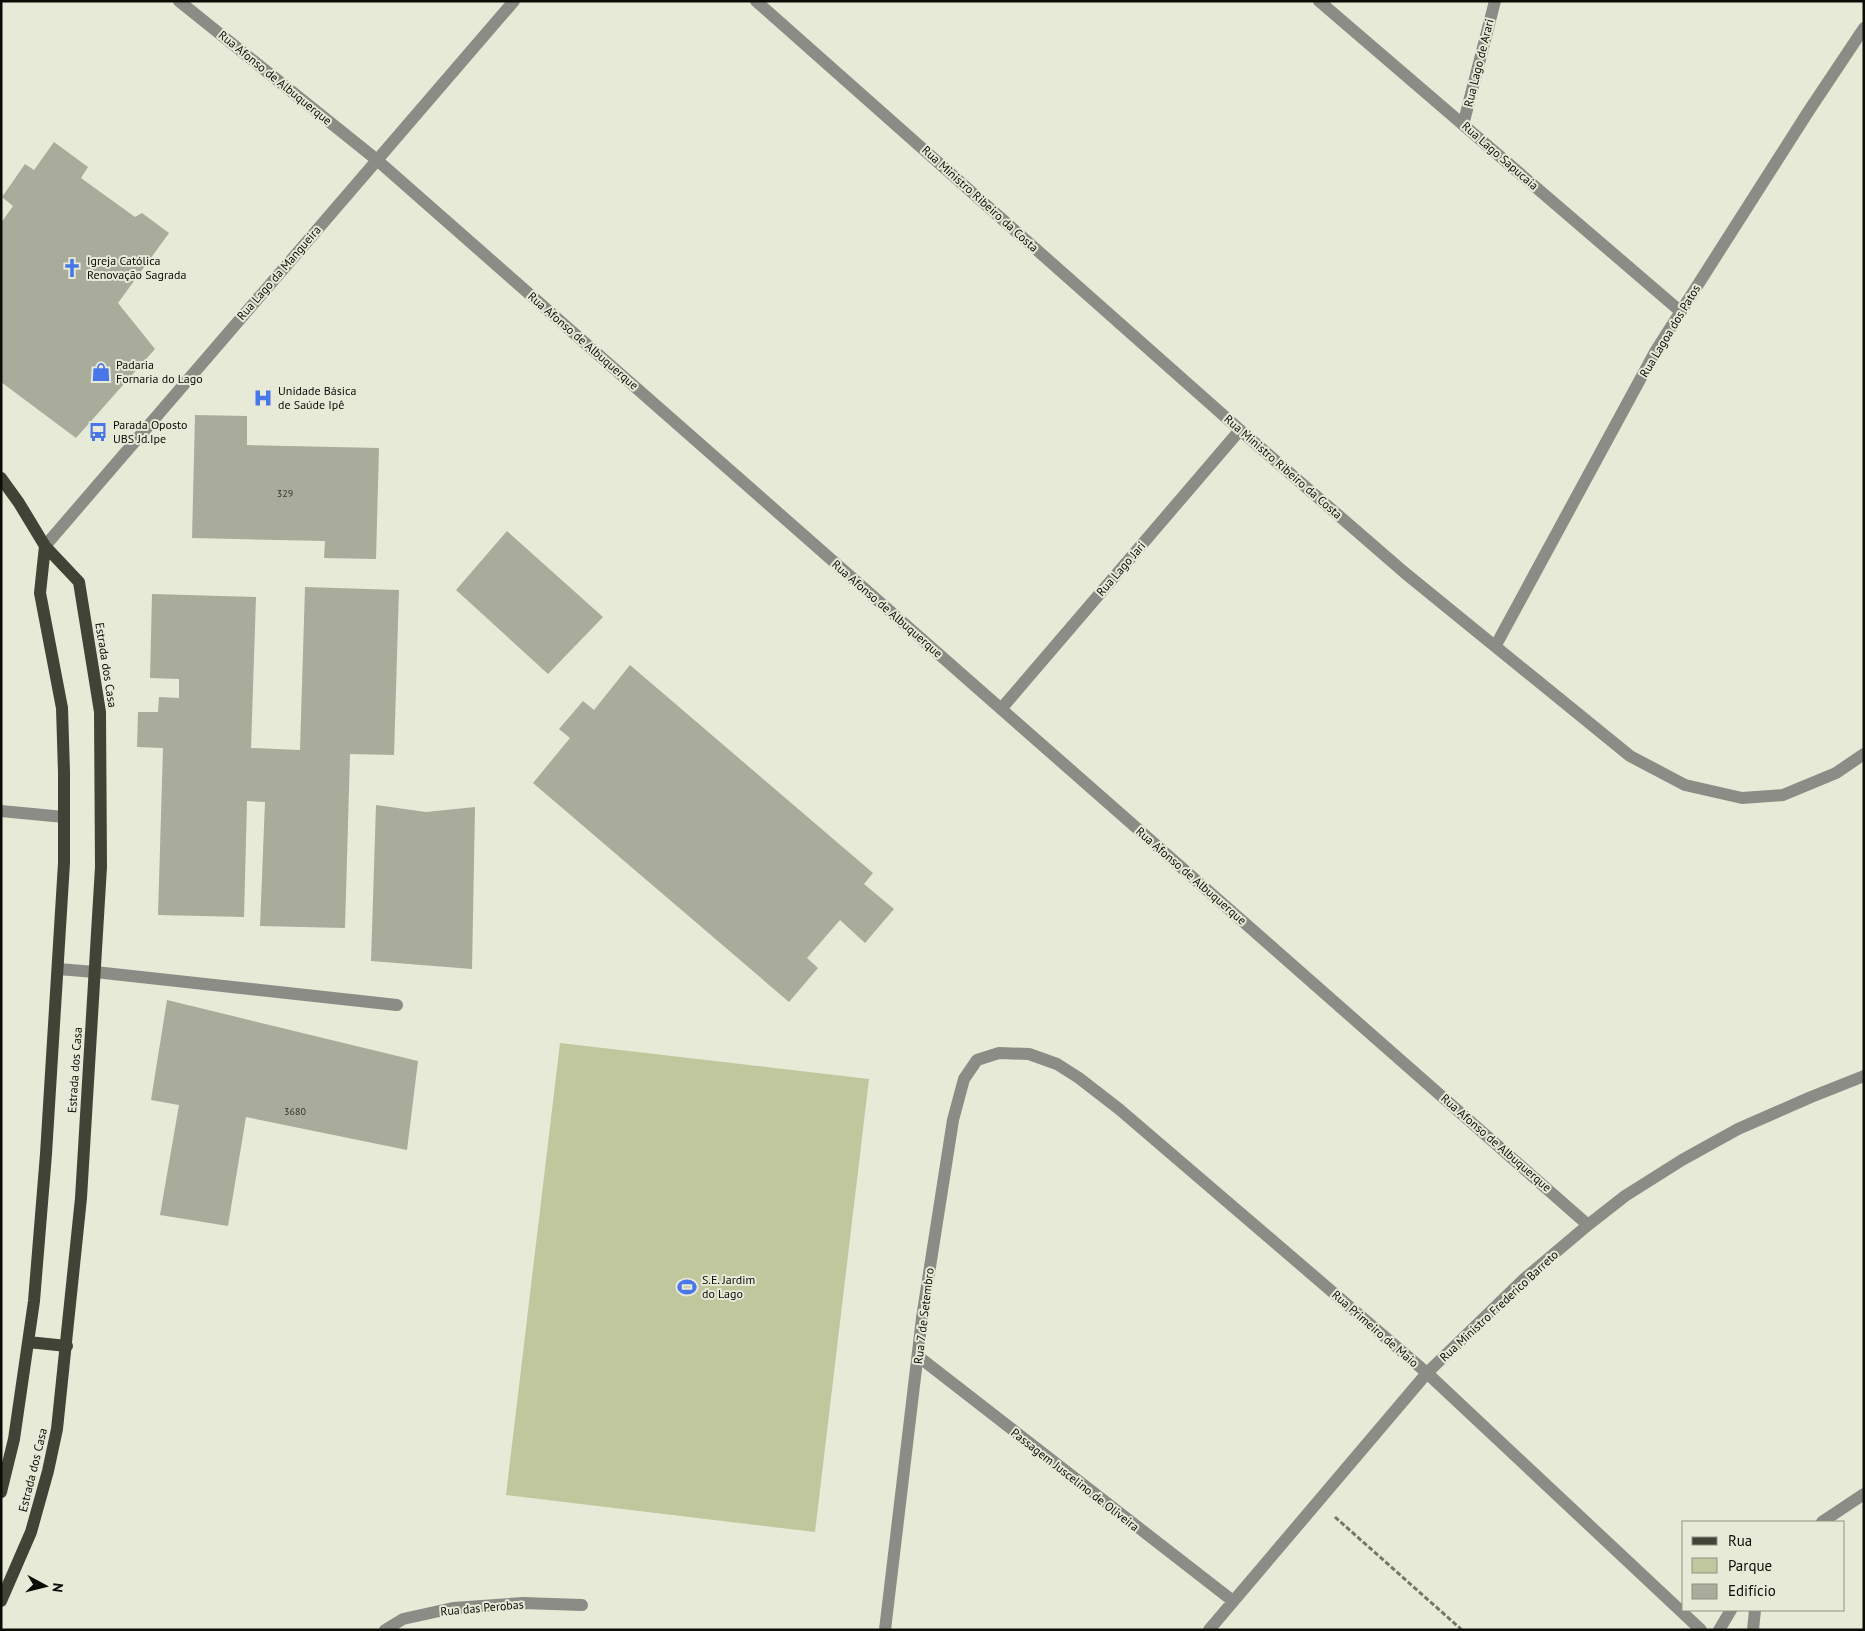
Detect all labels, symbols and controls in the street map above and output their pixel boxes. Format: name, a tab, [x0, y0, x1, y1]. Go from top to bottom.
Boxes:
street label: Rua Lago de Arari	[1460, 17, 1497, 109]
street label: Rua Afonso de Albuquerque	[216, 27, 335, 128]
street label: Rua Lago Sapucaia	[1459, 118, 1542, 193]
street label: Rua Ministro Ribeiro da Costa	[919, 142, 1042, 255]
street label: Rua Lago da Mangueira	[233, 222, 324, 323]
place label: Igreja Católica Renovação Sagrada	[87, 253, 187, 282]
church icon: Igreja Católica Renovação Sagrada	[61, 257, 83, 279]
street label: Rua Lagoa dos Patos	[1636, 282, 1703, 380]
street label: Rua Afonso de Albuquerque	[525, 289, 642, 393]
place label: Padaria Fornaria do Lago	[116, 357, 203, 386]
shop icon: Padaria Fornaria do Lago	[90, 361, 112, 383]
place label: Unidade Básica de Saúde Ipê	[278, 383, 356, 412]
hospital icon: Unidade Básica de Saúde Ipê	[252, 387, 274, 409]
street label: Rua Ministro Ribeiro da Costa	[1221, 411, 1345, 522]
place label: Parada Oposto UBS Jd.Ipe	[113, 417, 187, 446]
bus stop icon: Parada Oposto UBS Jd.Ipe	[87, 421, 109, 443]
house number: 329	[277, 487, 293, 500]
street label: Rua Lago Jari	[1093, 538, 1148, 599]
street label: Rua Afonso de Albuquerque	[829, 557, 946, 661]
street label: Estrada dos Casa	[92, 621, 121, 709]
street label: Rua Afonso de Albuquerque	[1133, 824, 1250, 928]
street label: Estrada dos Casa	[64, 1027, 85, 1113]
street label: Rua Afonso de Albuquerque	[1438, 1091, 1555, 1195]
house number: 3680	[284, 1105, 306, 1118]
street label: Rua Ministro Frederico Barreto	[1436, 1247, 1561, 1365]
street label: Rua 7 de Setembro	[910, 1267, 937, 1365]
place label: S.E. Jardim do Lago	[702, 1272, 755, 1301]
sports icon: S.E. Jardim do Lago	[676, 1276, 698, 1298]
street label: Rua Primeiro de Maio	[1329, 1287, 1422, 1370]
street label: Passagem Juscelino de Oliveira	[1008, 1425, 1142, 1534]
street label: Estrada dos Casa	[15, 1426, 50, 1513]
legend	[1682, 1521, 1845, 1611]
text: Rua	[1728, 1531, 1752, 1550]
text: Parque	[1728, 1556, 1772, 1575]
north arrow	[20, 1561, 70, 1611]
text: Edifício	[1728, 1581, 1776, 1600]
text: N	[48, 1582, 67, 1593]
street label: Rua das Perobas	[440, 1596, 524, 1619]

